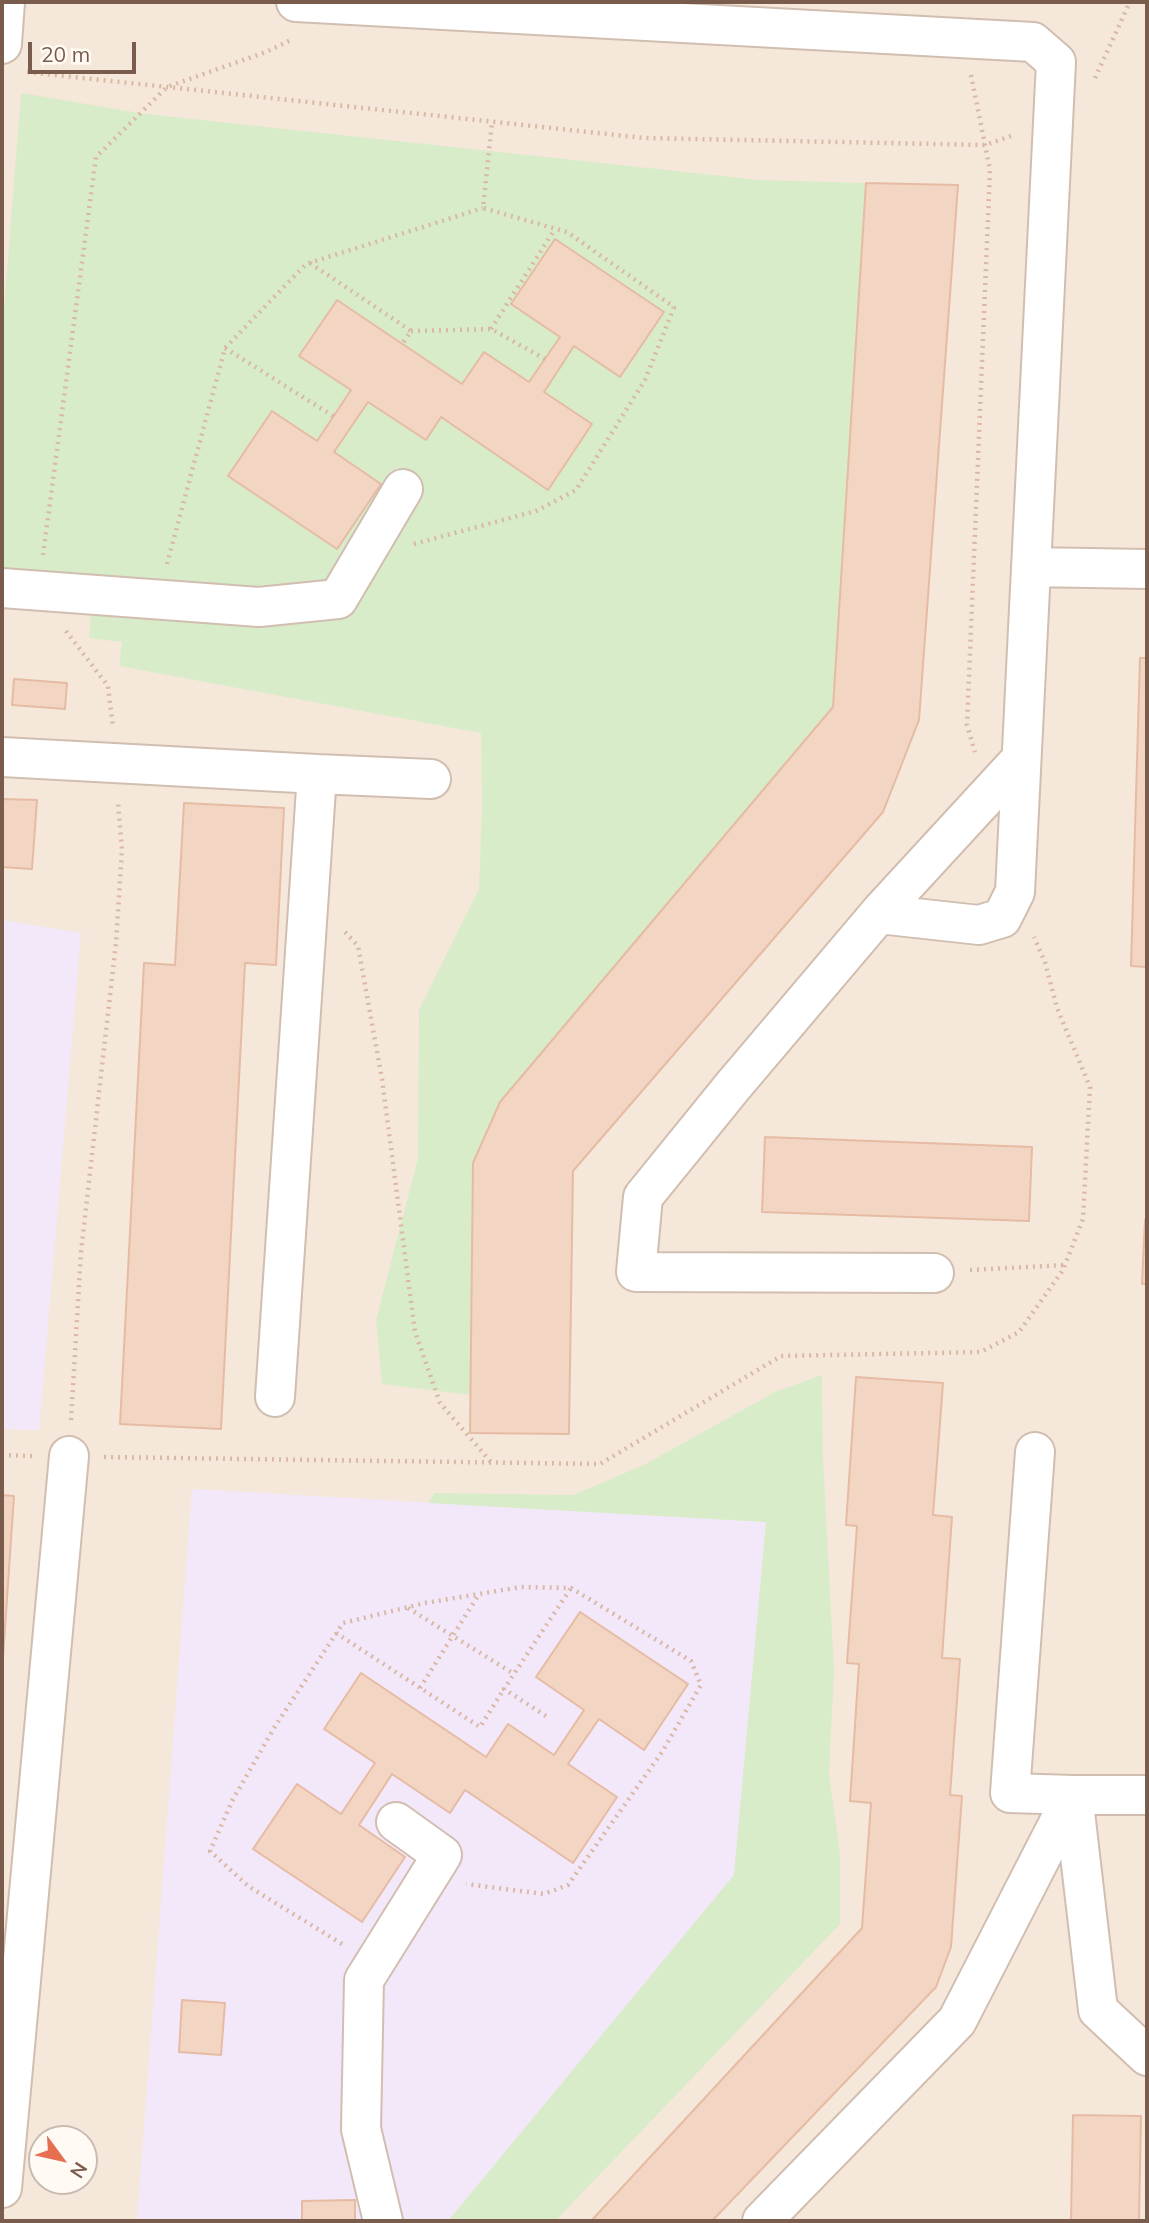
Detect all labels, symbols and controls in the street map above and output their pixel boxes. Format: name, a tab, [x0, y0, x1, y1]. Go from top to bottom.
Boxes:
scale bar	[32, 28, 140, 72]
text: 20 m	[41, 41, 90, 67]
north arrow	[28, 2125, 98, 2195]
text: N	[65, 2158, 93, 2183]

